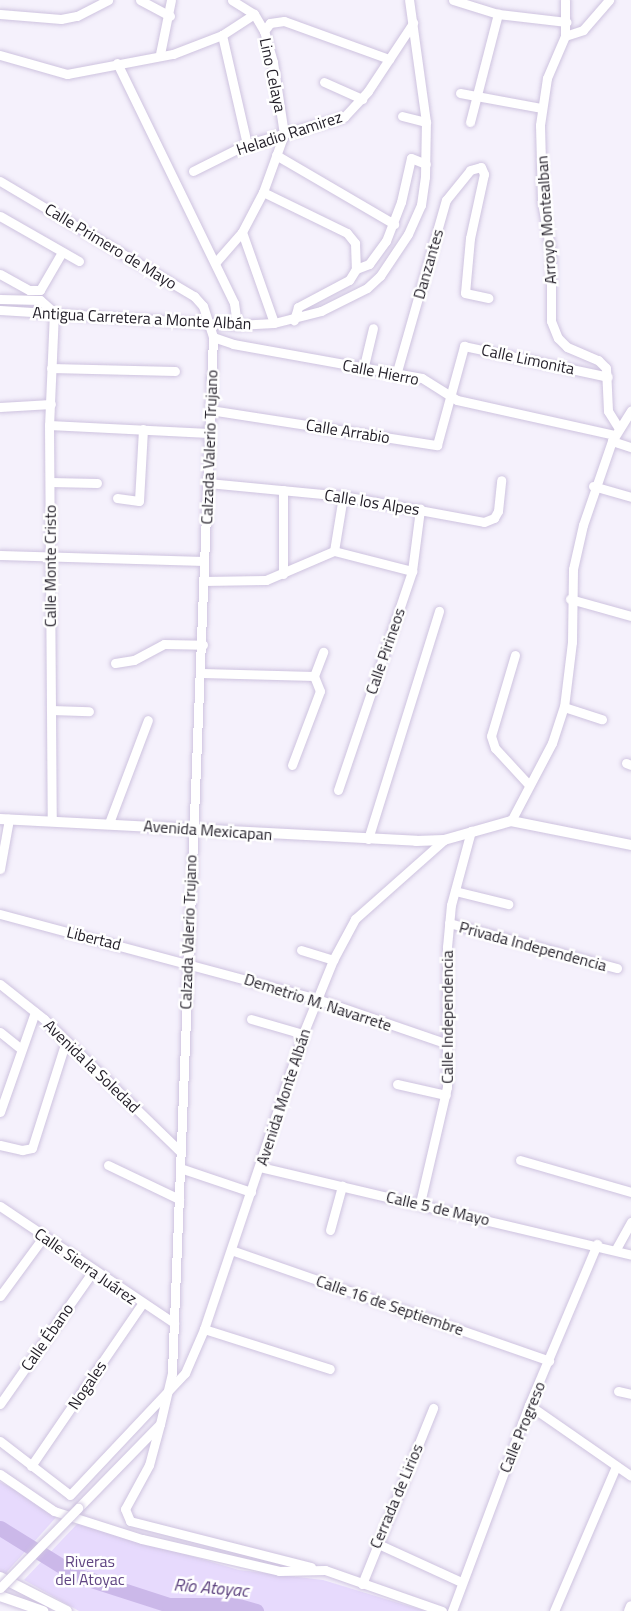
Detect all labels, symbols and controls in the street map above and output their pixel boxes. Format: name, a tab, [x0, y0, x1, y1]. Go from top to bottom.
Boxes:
street label: Lino Celaya	[256, 36, 290, 114]
street label: Heladio Ramirez	[234, 107, 344, 159]
street label: Arroyo Montealban	[532, 155, 560, 285]
street label: Calle Primero de Mayo	[42, 199, 180, 293]
street label: Danzantes	[409, 227, 447, 301]
street label: Antigua Carretera a Monte Albán	[32, 303, 252, 333]
street label: Calle Limonita	[480, 340, 576, 378]
street label: Calle Hierro	[341, 355, 421, 389]
street label: Calzada Valerio Trujano	[197, 369, 221, 525]
street label: Calle Arrabio	[305, 415, 391, 447]
street label: Calle los Alpes	[323, 485, 421, 519]
street label: Calle Monte Cristo	[40, 505, 60, 627]
street label: Calle Pirineos	[361, 605, 409, 697]
street label: Avenida Mexicapan	[143, 816, 273, 844]
street label: Calzada Valerio Trujano	[176, 854, 200, 1010]
street label: Privada Independencia	[457, 917, 609, 975]
street label: Libertad	[65, 922, 123, 954]
street label: Calle Independencia	[437, 950, 457, 1084]
street label: Demetrio M. Navarrete	[242, 969, 394, 1035]
street label: Avenida la Soledad	[40, 1015, 144, 1117]
street label: Avenida Monte Albán	[252, 1026, 314, 1168]
street label: Calle 5 de Mayo	[384, 1187, 492, 1229]
street label: Calle Sierra Juárez	[31, 1224, 141, 1308]
street label: Calle 16 de Septiembre	[314, 1271, 466, 1339]
street label: Calle Ébano	[17, 1300, 77, 1374]
street label: Nogales	[64, 1357, 110, 1413]
street label: Calle Progreso	[495, 1379, 549, 1475]
street label: Cerrada de Lirios	[365, 1441, 427, 1551]
park label: Riveras del Atoyac	[55, 1551, 125, 1589]
water label: Río Atoyac	[173, 1574, 249, 1602]

